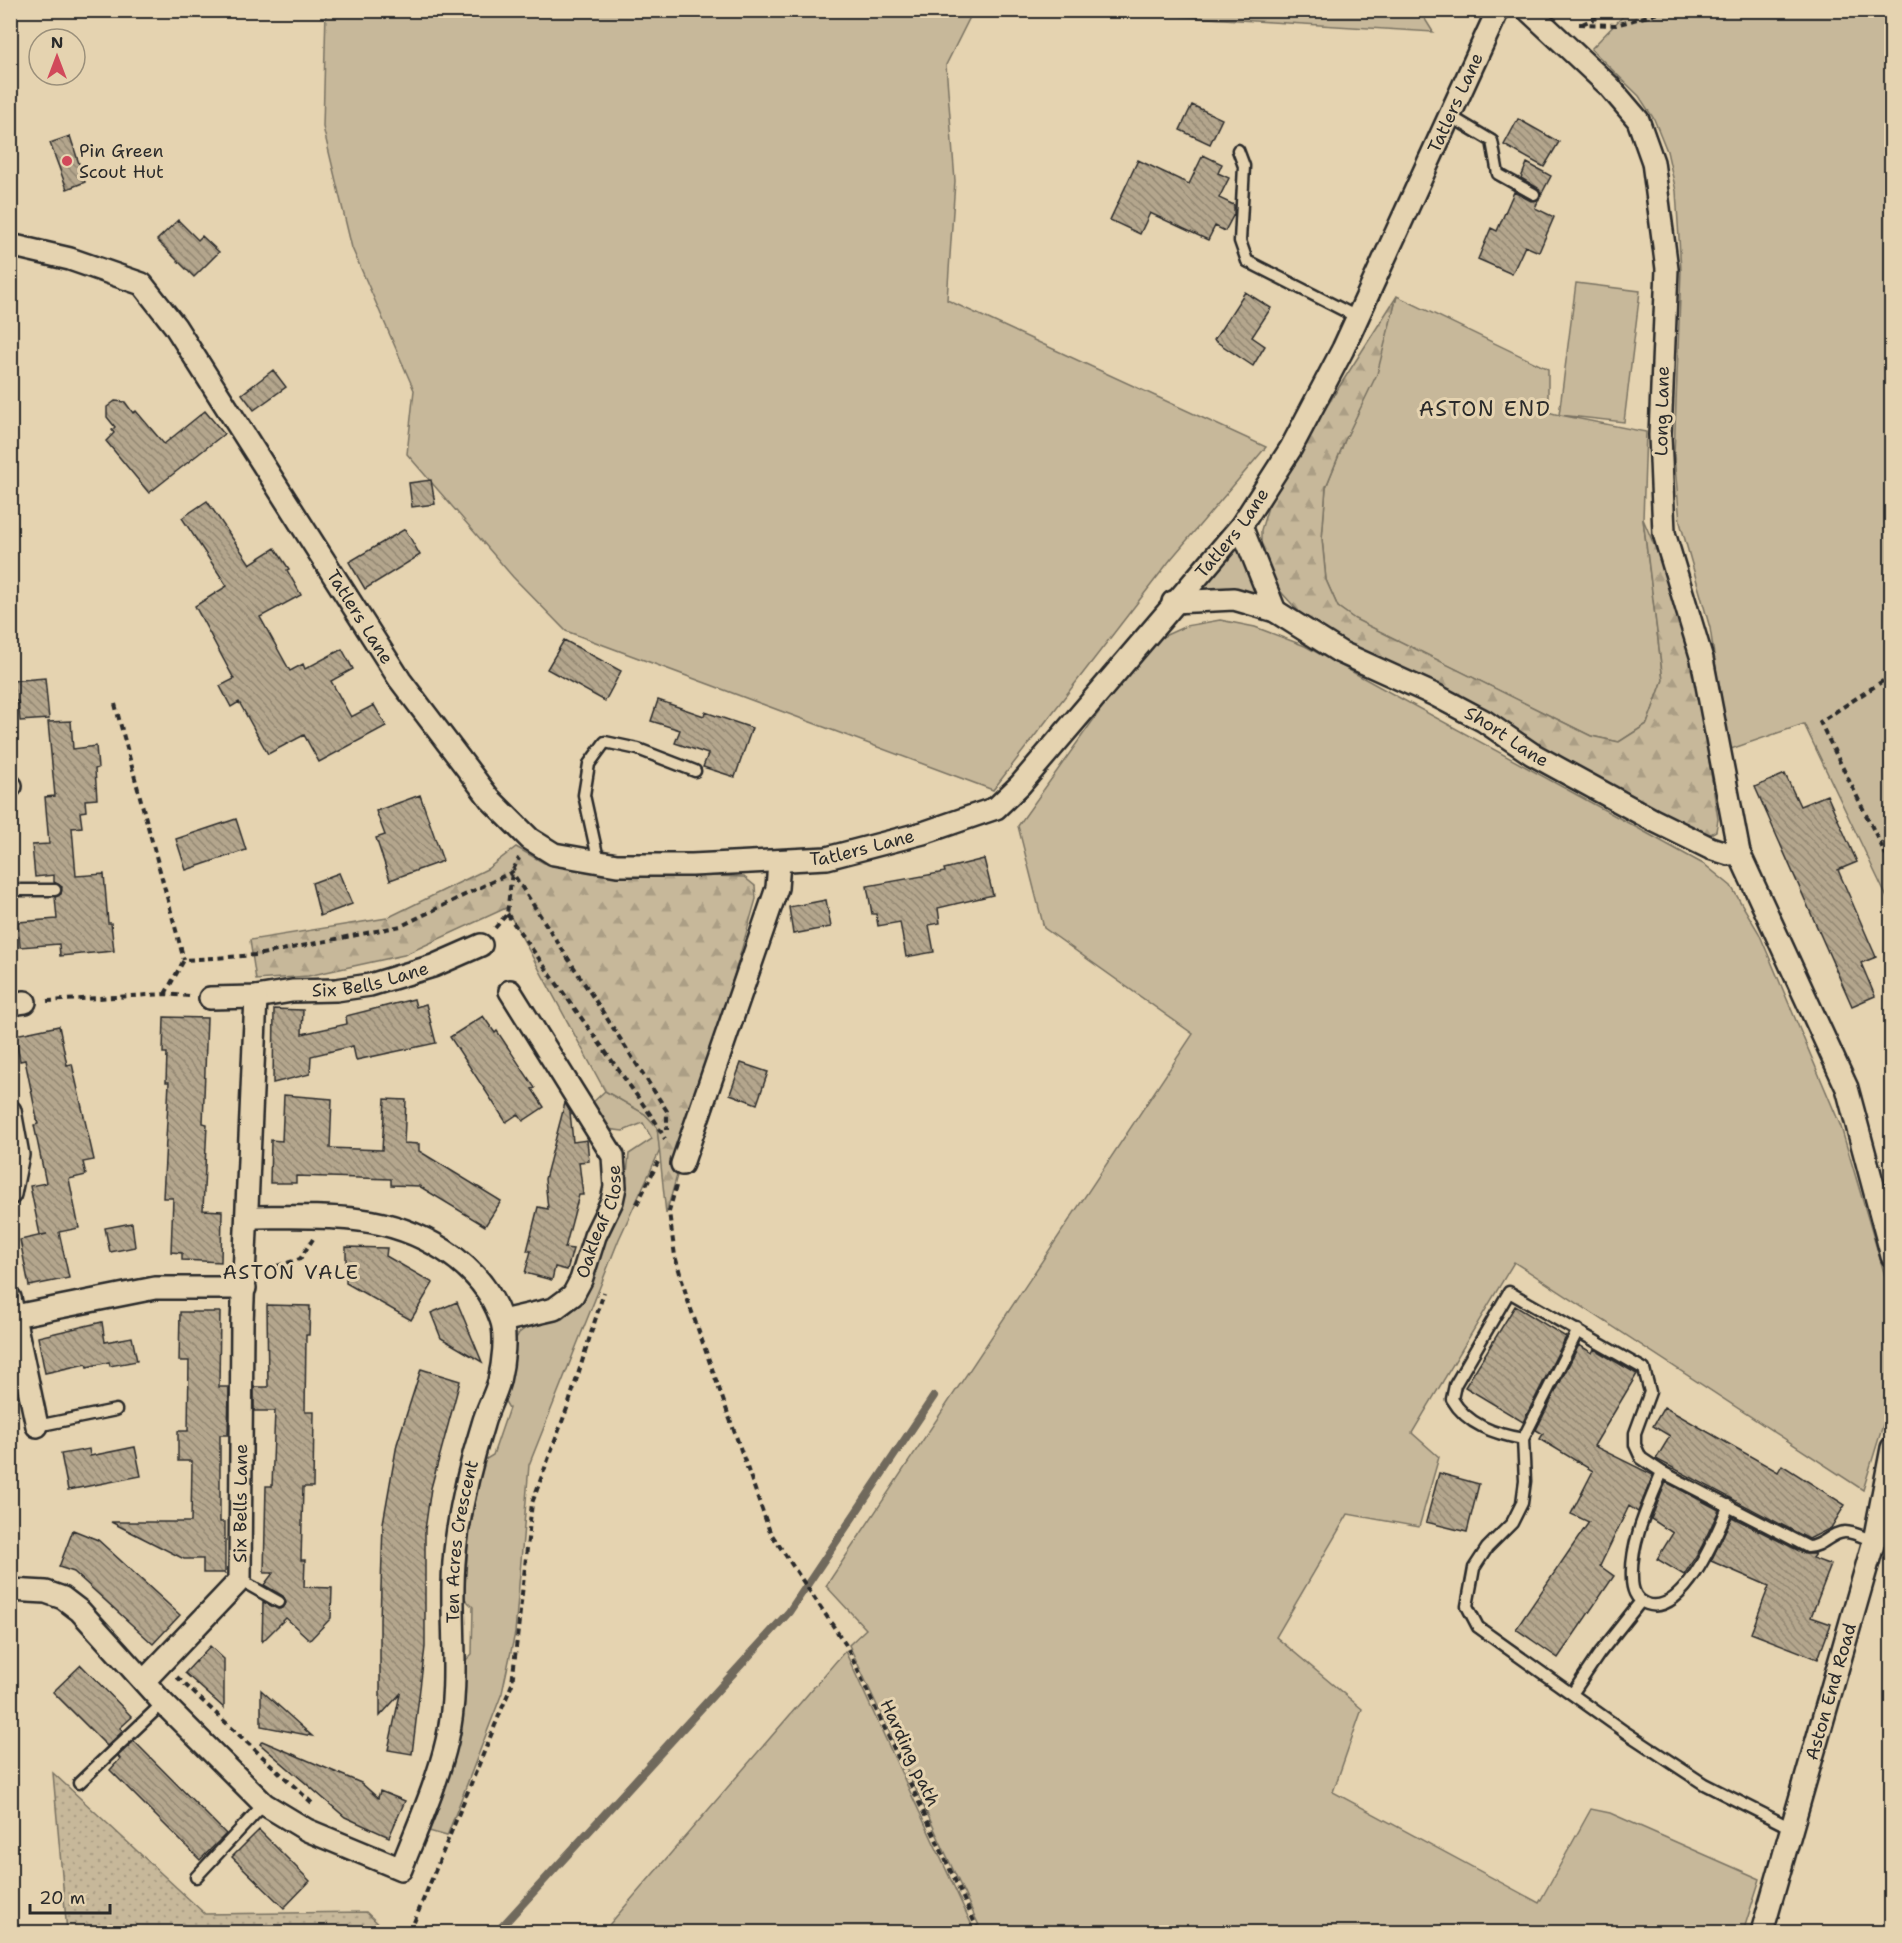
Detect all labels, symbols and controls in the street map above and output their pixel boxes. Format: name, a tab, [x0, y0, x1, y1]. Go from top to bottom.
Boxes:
north arrow	[27, 27, 87, 87]
text: N	[51, 32, 63, 53]
street label: Tatlers Lane	[1422, 49, 1489, 157]
place label: Pin Green Scout Hut	[79, 139, 164, 184]
marker: Pin Green Scout Hut	[60, 154, 74, 168]
street label: Long Lane	[1649, 366, 1675, 456]
district label: ASTON END	[1419, 395, 1551, 423]
street label: Tatlers Lane	[1190, 483, 1274, 583]
street label: Tatlers Lane	[321, 565, 399, 669]
street label: Short Lane	[1461, 701, 1553, 773]
street label: Tatlers Lane	[809, 824, 917, 871]
street label: Six Bells Lane	[312, 956, 432, 1003]
street label: Oakleaf Close	[570, 1164, 627, 1281]
district label: ASTON VALE	[222, 1259, 360, 1285]
street label: Six Bells Lane	[228, 1444, 253, 1563]
street label: Ten Acres Crescent	[441, 1457, 484, 1623]
street label: Aston End Road	[1800, 1620, 1862, 1763]
street label: Harding path	[875, 1695, 945, 1811]
scale bar	[30, 1877, 110, 1915]
text: 20 m	[39, 1886, 85, 1910]

